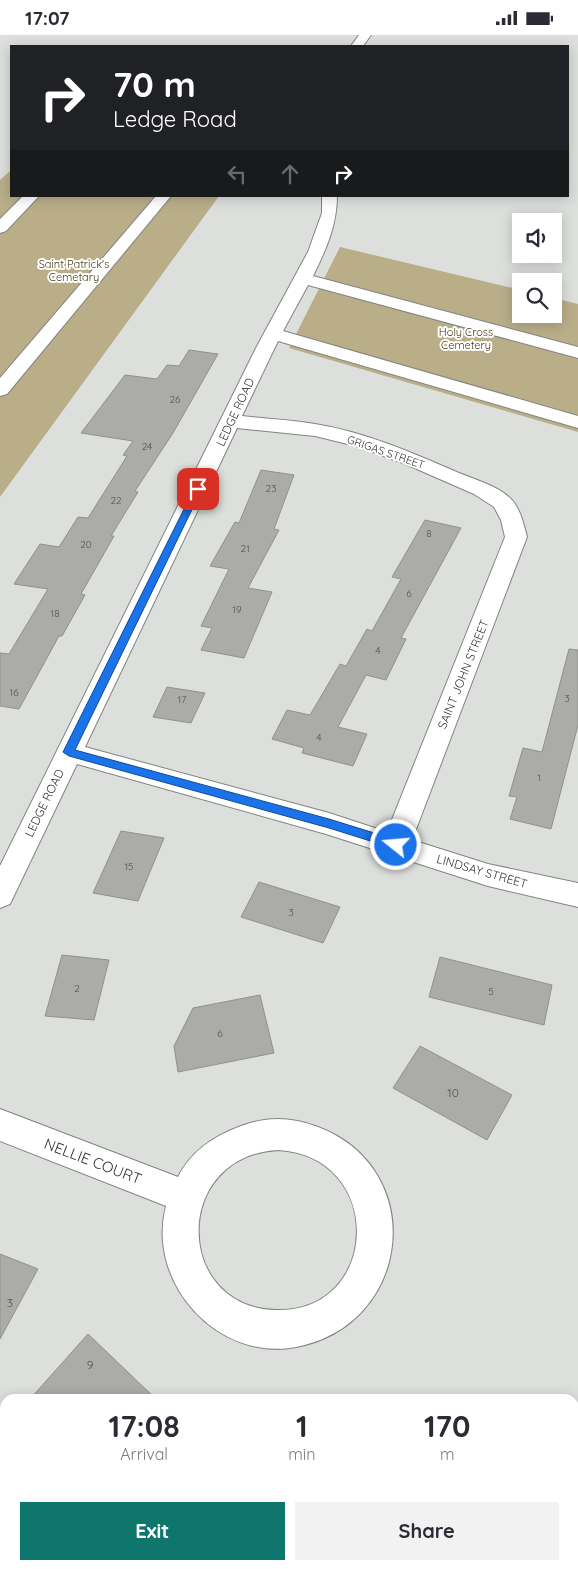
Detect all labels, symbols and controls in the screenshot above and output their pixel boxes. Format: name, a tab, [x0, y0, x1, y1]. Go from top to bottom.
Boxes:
text: 17:07	[25, 6, 69, 30]
text: 70 m	[113, 62, 196, 106]
icon: right	[30, 65, 95, 130]
text: Ledge Road	[113, 105, 237, 133]
icon: left	[223, 160, 251, 188]
icon: ahead	[276, 160, 304, 188]
icon: right	[329, 160, 357, 188]
map controls	[512, 213, 562, 323]
button: sound	[512, 213, 562, 263]
park label: Saint Patrick's Cemetary	[39, 257, 109, 284]
button: search	[512, 273, 562, 323]
park label: Holy Cross Cemetery	[439, 325, 493, 352]
street label: LEDGE ROAD	[213, 375, 258, 449]
house number: 26	[170, 393, 181, 406]
street label: GRIGAS STREET	[345, 432, 427, 472]
house number: 24	[142, 440, 152, 453]
pin	[177, 468, 219, 510]
icon: arrive	[184, 475, 212, 503]
house number: 23	[266, 482, 276, 495]
house number: 22	[110, 494, 122, 507]
house number: 8	[426, 527, 432, 540]
house number: 20	[80, 538, 92, 551]
house number: 21	[240, 542, 250, 555]
house number: 6	[406, 587, 412, 600]
house number: 19	[232, 603, 242, 616]
house number: 18	[50, 607, 60, 620]
street label: SAINT JOHN STREET	[434, 617, 492, 731]
house number: 4	[375, 644, 381, 657]
house number: 16	[9, 686, 19, 699]
house number: 3	[564, 692, 570, 705]
house number: 17	[178, 693, 186, 706]
house number: 4	[316, 731, 322, 744]
street label: LEDGE ROAD	[21, 766, 67, 839]
house number: 1	[537, 771, 541, 784]
position arrow	[369, 818, 421, 870]
street label: LINDSAY STREET	[435, 851, 529, 891]
house number: 15	[124, 860, 134, 873]
house number: 3	[288, 906, 294, 919]
house number: 2	[74, 982, 80, 995]
house number: 5	[488, 985, 494, 998]
house number: 6	[217, 1027, 223, 1040]
house number: 10	[447, 1085, 459, 1100]
street label: NELLIE COURT	[42, 1134, 144, 1188]
house number: 3	[7, 1295, 13, 1310]
house number: 9	[87, 1357, 94, 1372]
text: 17:08	[108, 1407, 180, 1445]
text: 1	[296, 1407, 308, 1445]
text: 170	[424, 1407, 470, 1445]
text: Arrival	[120, 1444, 168, 1464]
text: min	[288, 1444, 315, 1464]
text: m	[440, 1444, 455, 1464]
button: Exit	[20, 1502, 285, 1560]
button: Share	[295, 1502, 559, 1560]

